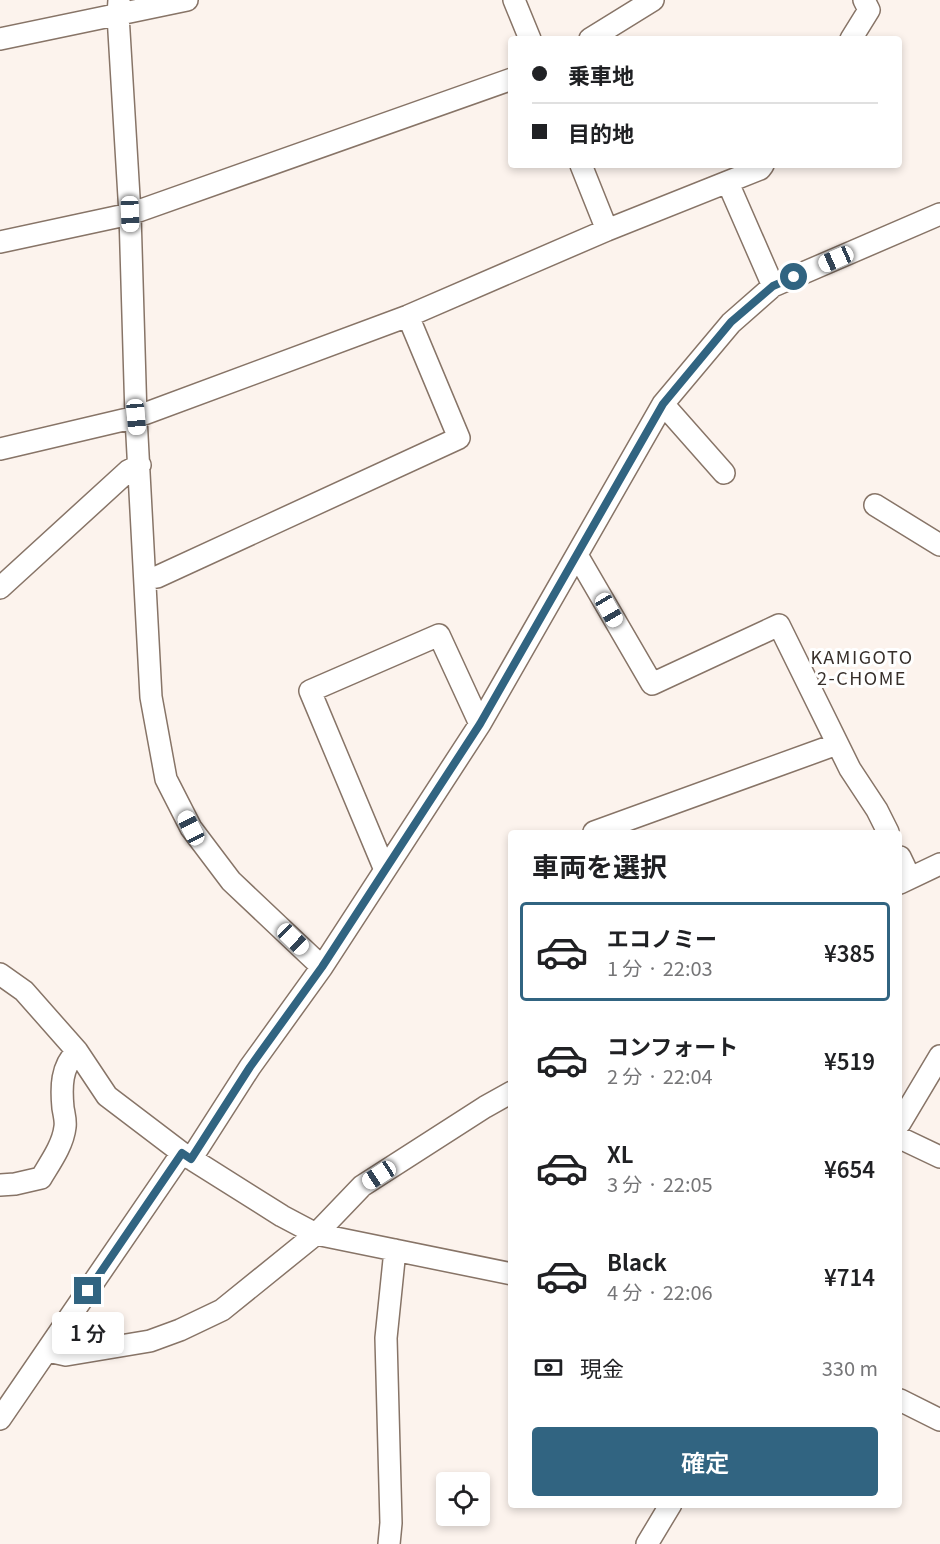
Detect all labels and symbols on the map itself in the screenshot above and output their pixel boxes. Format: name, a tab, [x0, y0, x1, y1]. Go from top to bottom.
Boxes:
car	[120, 196, 140, 232]
car	[816, 243, 856, 275]
route start	[780, 263, 807, 290]
car	[125, 398, 147, 436]
car	[592, 590, 626, 630]
district label: KAMIGOTO 2-CHOME	[810, 643, 914, 690]
car	[175, 808, 207, 848]
car	[274, 920, 312, 958]
car	[359, 1158, 399, 1192]
route end	[74, 1277, 101, 1304]
callout: 1 分	[52, 1312, 124, 1354]

